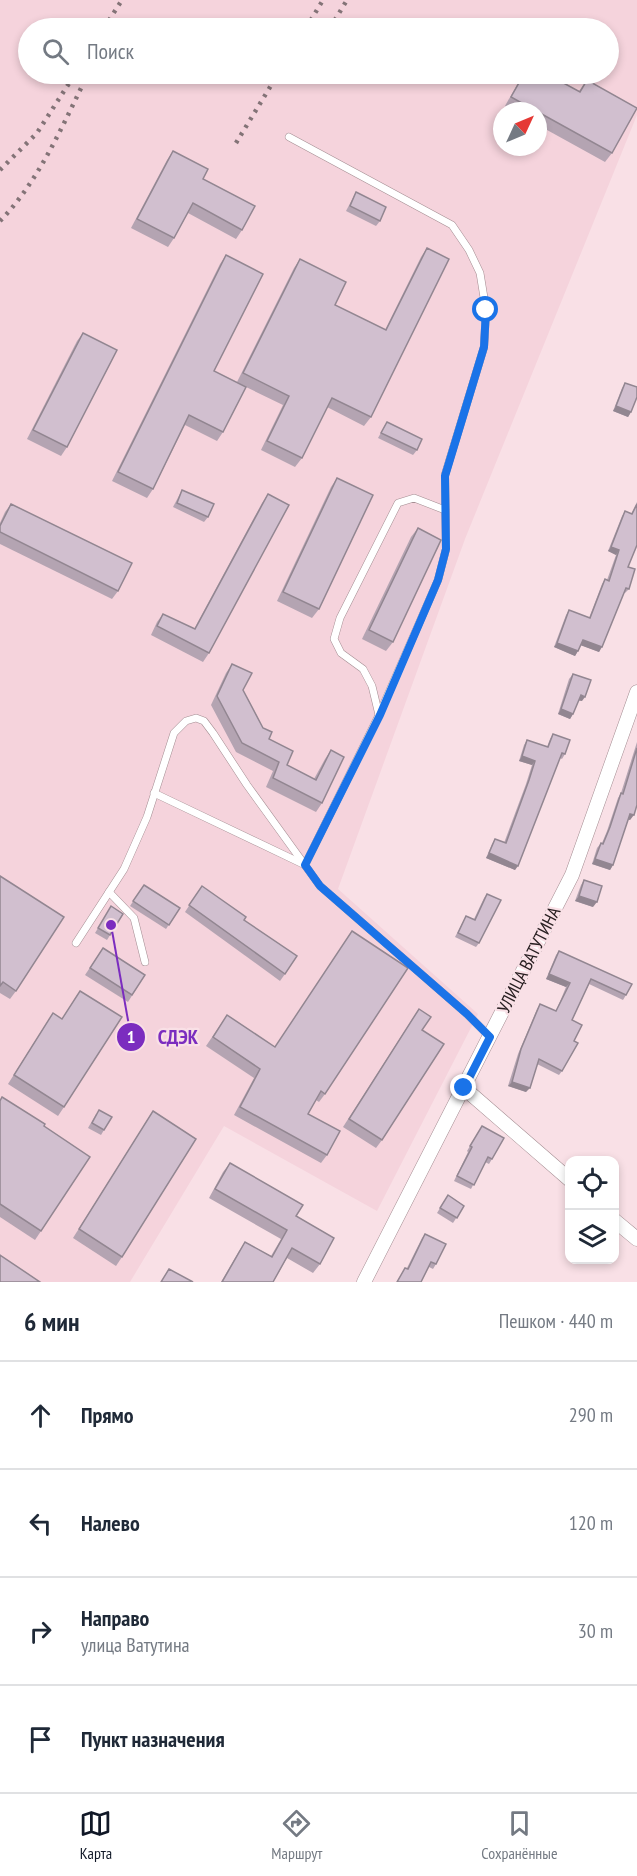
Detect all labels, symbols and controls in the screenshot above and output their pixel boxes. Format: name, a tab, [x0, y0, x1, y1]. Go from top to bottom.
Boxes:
search box	[18, 18, 619, 84]
icon: search	[39, 35, 72, 68]
text: Поиск	[87, 37, 134, 65]
north arrow	[493, 102, 547, 156]
route start	[472, 296, 498, 322]
street label: УЛИЦА ВАТУТИНА	[492, 902, 565, 1017]
callout: СДЭК	[116, 1018, 210, 1056]
text: СДЭК	[158, 1024, 199, 1050]
text: 1	[127, 1025, 135, 1048]
route end	[450, 1074, 476, 1100]
map controls	[565, 1156, 619, 1264]
button: locate	[565, 1156, 619, 1210]
button: layers	[565, 1210, 619, 1264]
text: 6 мин	[24, 1305, 79, 1338]
text: Пешком · 440 m	[499, 1308, 613, 1334]
icon: ahead	[24, 1399, 57, 1432]
text: Прямо	[81, 1401, 134, 1429]
text: 290 m	[569, 1402, 613, 1428]
icon: left	[24, 1507, 57, 1540]
text: Налево	[81, 1509, 140, 1537]
text: 120 m	[569, 1510, 613, 1536]
text: Направо	[81, 1604, 149, 1632]
icon: right	[24, 1615, 57, 1648]
text: 30 m	[578, 1618, 613, 1644]
text: улица Ватутина	[81, 1632, 190, 1658]
icon: arrive	[24, 1723, 57, 1756]
text: Пункт назначения	[81, 1725, 225, 1753]
tab: Карта	[79, 1807, 112, 1863]
tab: Маршрут	[271, 1807, 322, 1863]
tab: Сохранённые	[481, 1807, 558, 1863]

